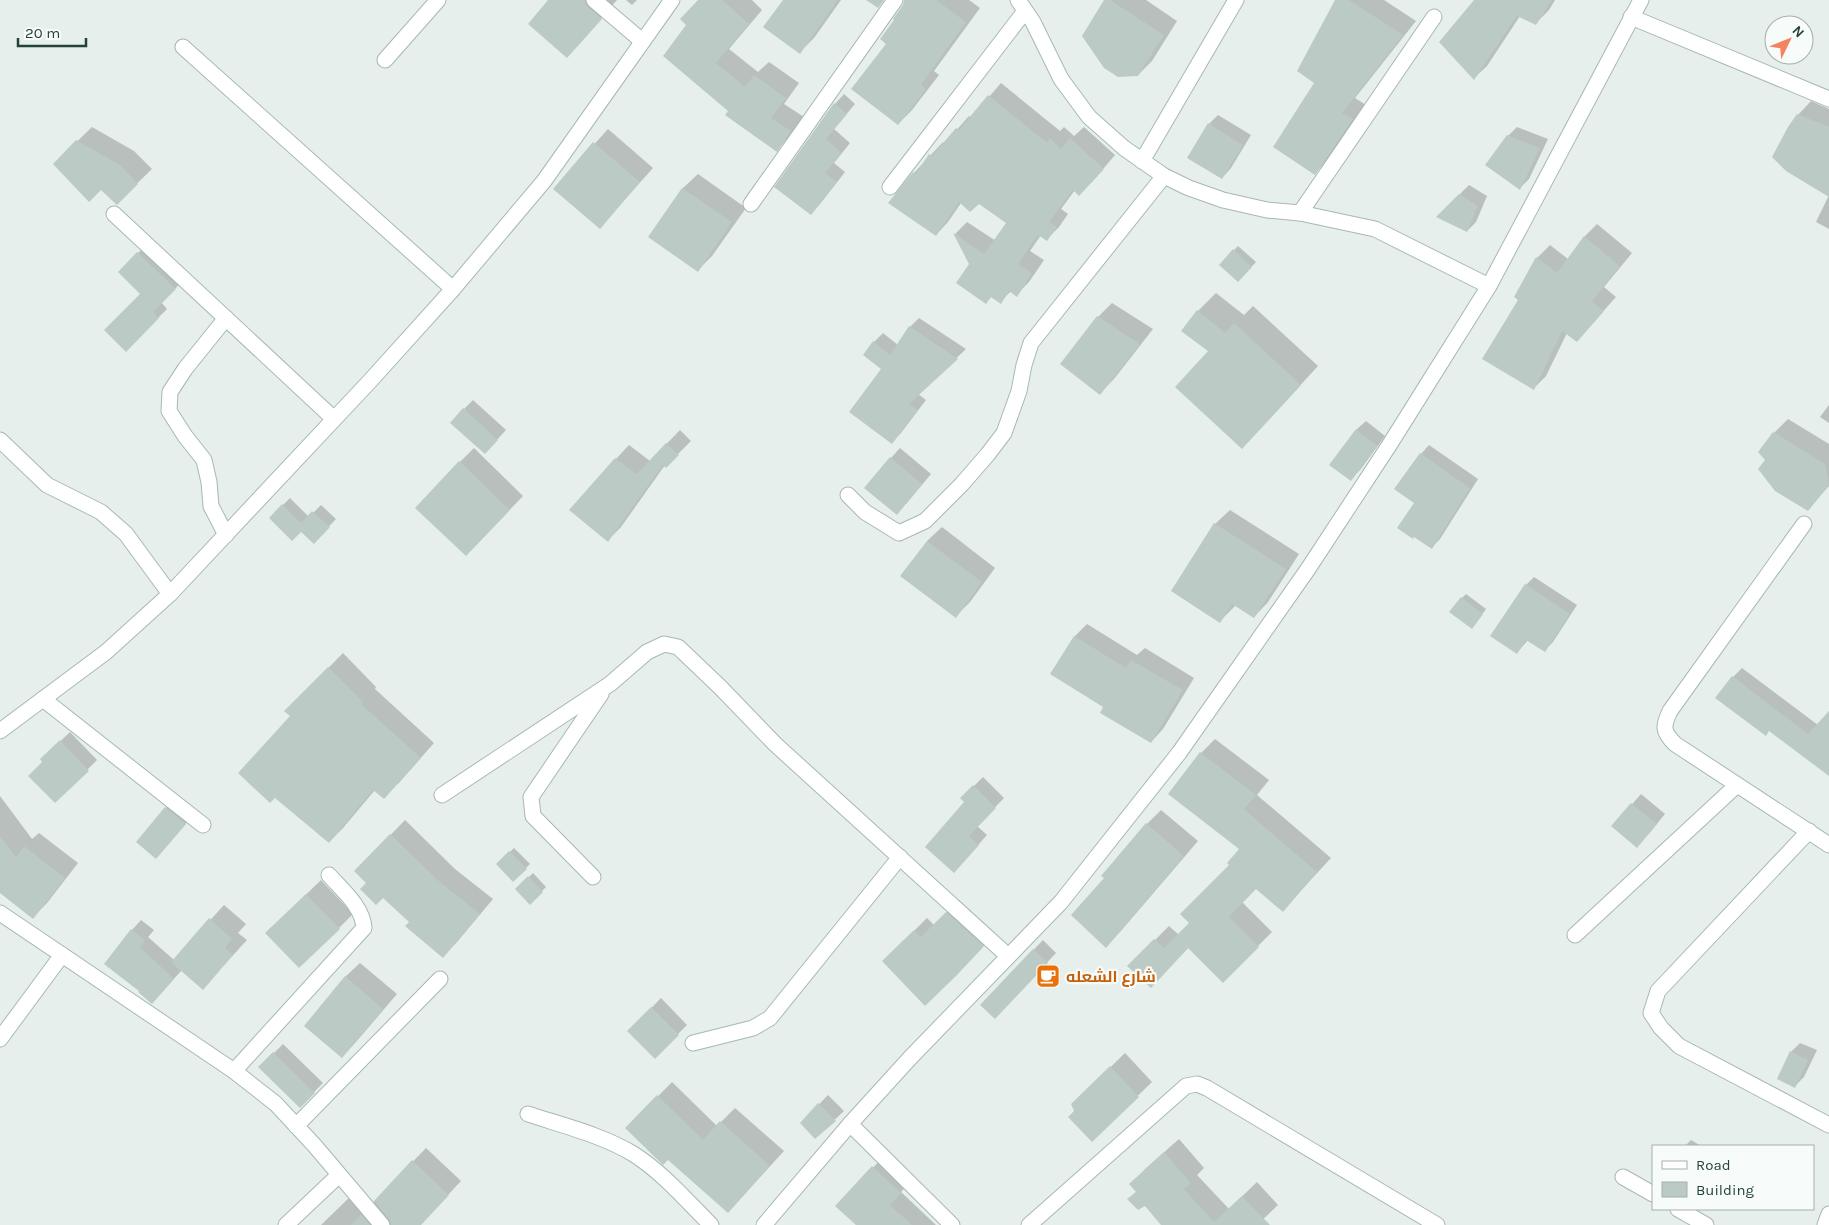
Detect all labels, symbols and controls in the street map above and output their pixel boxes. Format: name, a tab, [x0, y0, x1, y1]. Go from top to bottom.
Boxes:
scale bar	[18, 15, 85, 47]
north arrow	[1764, 15, 1814, 65]
text: N	[1788, 22, 1808, 41]
text: 20 m	[25, 24, 60, 42]
cafe icon: شارع الشعله	[1035, 963, 1061, 989]
place label: شارع الشعله	[1066, 967, 1156, 987]
legend	[1652, 1145, 1814, 1210]
text: Road	[1696, 1156, 1731, 1174]
text: Building	[1696, 1181, 1754, 1199]

